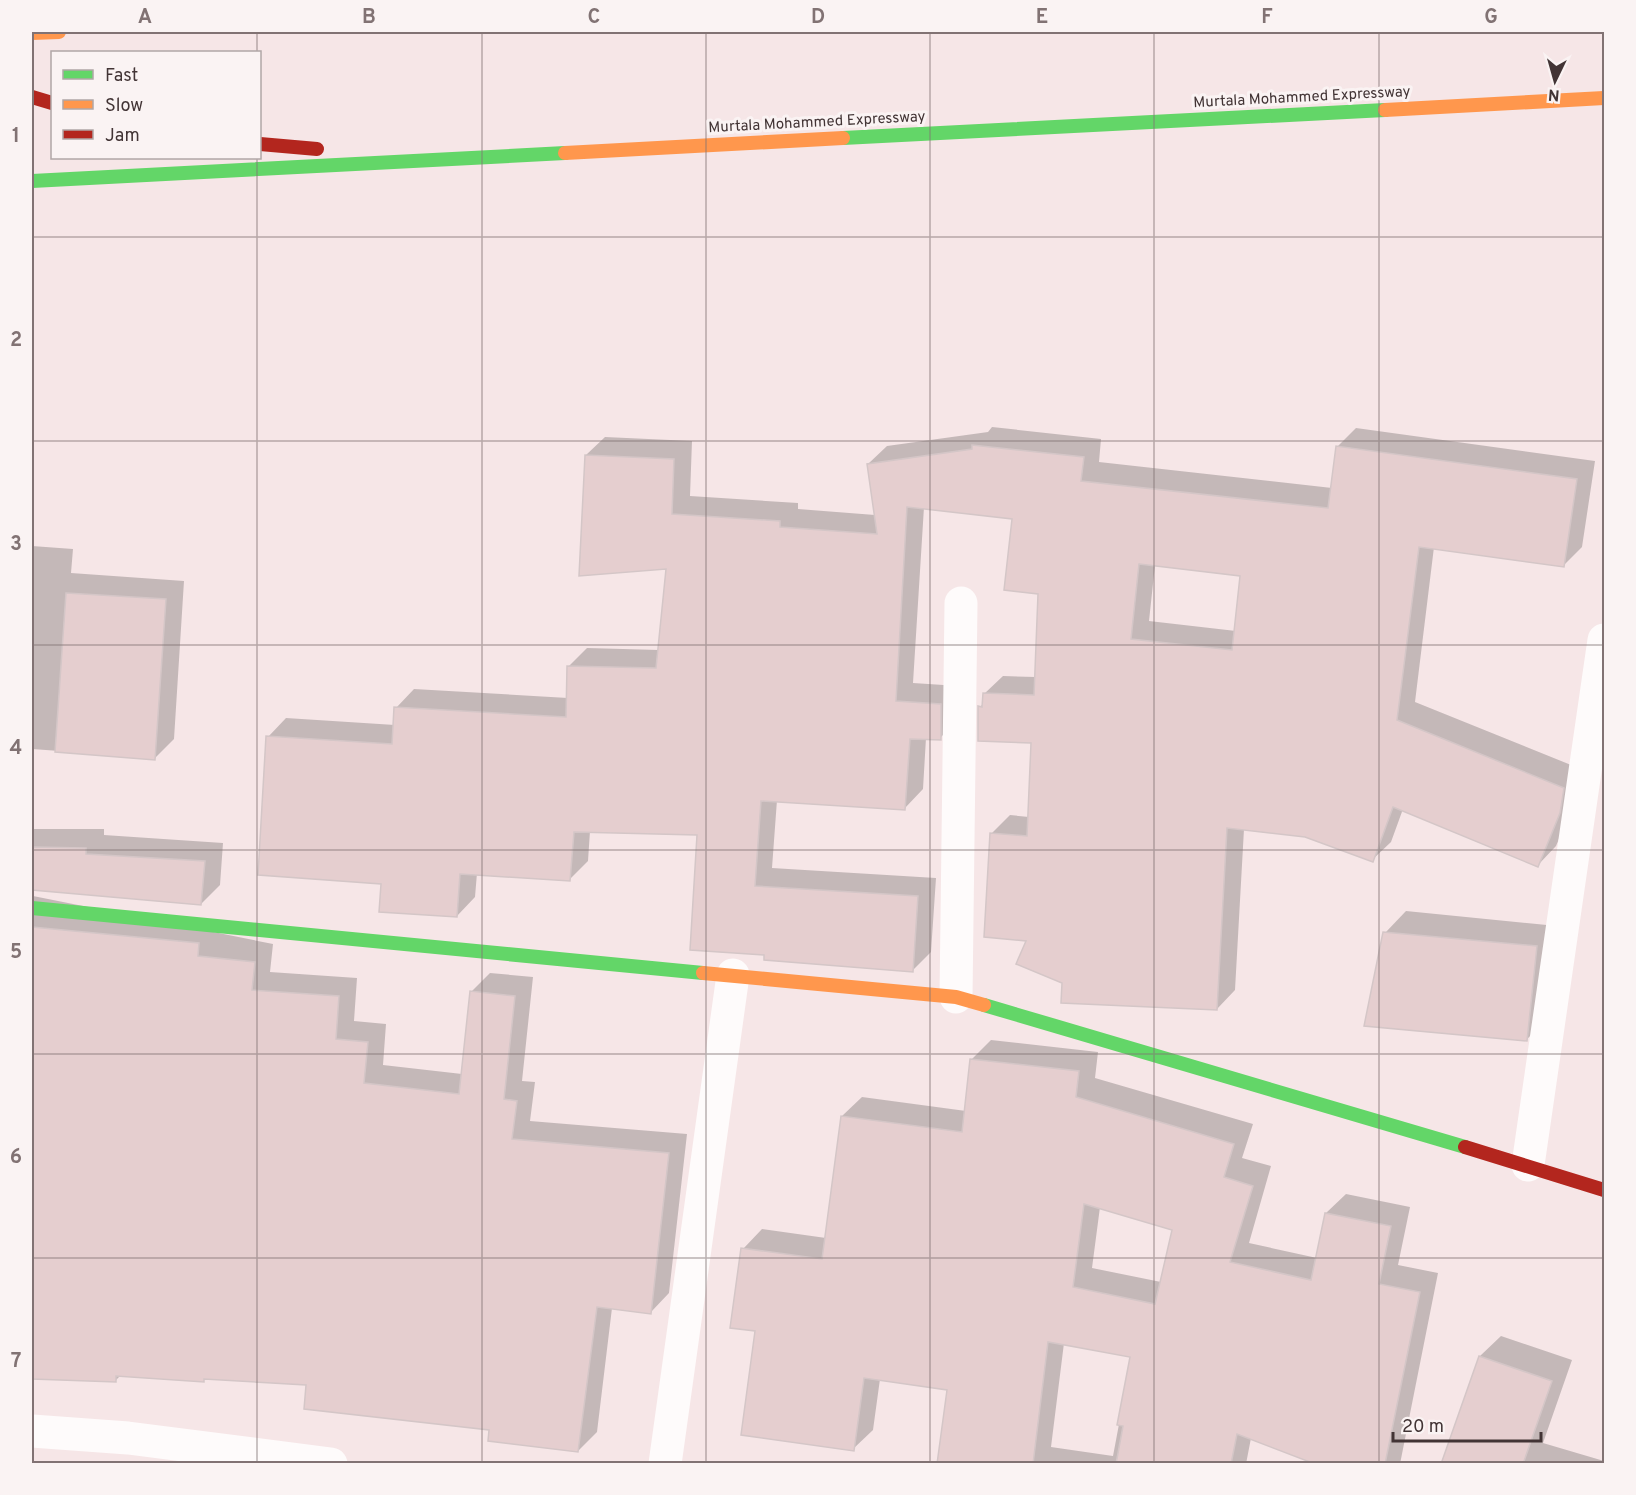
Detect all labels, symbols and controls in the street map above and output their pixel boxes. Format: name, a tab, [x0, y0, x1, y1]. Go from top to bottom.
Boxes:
text: A	[138, 5, 152, 31]
text: B	[362, 5, 376, 31]
text: C	[588, 5, 600, 31]
text: D	[811, 5, 825, 31]
text: E	[1036, 5, 1048, 31]
text: F	[1261, 5, 1273, 31]
text: G	[1484, 5, 1498, 31]
legend	[51, 51, 261, 159]
north arrow	[1525, 51, 1585, 111]
text: Fast	[105, 65, 138, 88]
street label: Murtala Mohammed Expressway	[1193, 83, 1411, 113]
text: N	[1547, 83, 1560, 104]
text: Slow	[105, 95, 143, 118]
street label: Murtala Mohammed Expressway	[708, 108, 926, 138]
text: 1	[12, 124, 20, 150]
text: Jam	[105, 125, 140, 148]
text: 2	[10, 328, 22, 354]
text: 3	[10, 532, 22, 558]
text: 4	[10, 736, 22, 762]
text: 5	[10, 940, 22, 966]
text: 6	[10, 1145, 22, 1171]
text: 7	[11, 1349, 21, 1375]
scale bar	[1393, 1405, 1542, 1443]
text: 20 m	[1402, 1416, 1444, 1439]

